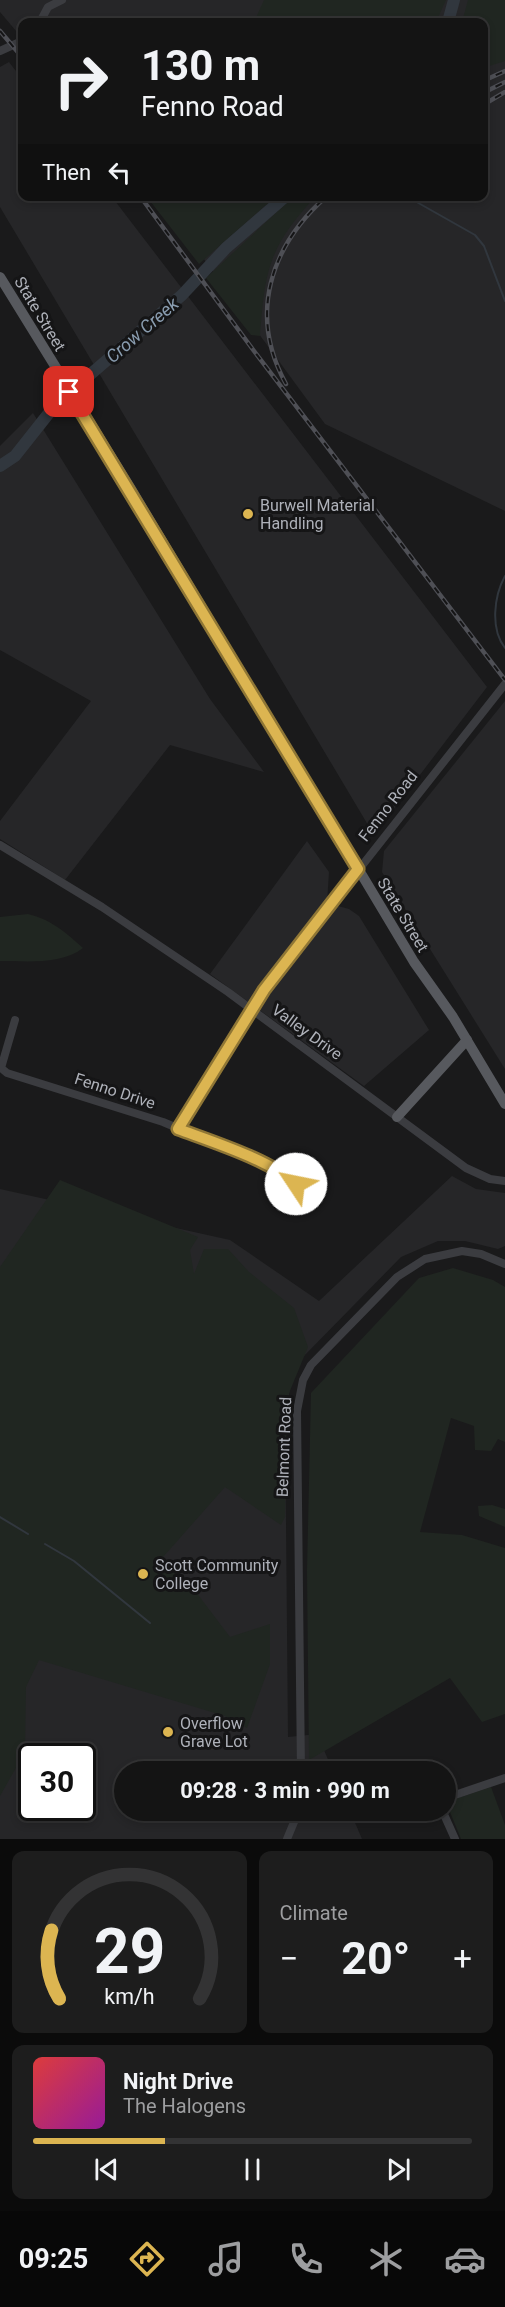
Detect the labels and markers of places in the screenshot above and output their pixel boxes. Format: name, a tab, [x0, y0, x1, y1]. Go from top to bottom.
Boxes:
pin	[43, 366, 94, 417]
place label: Burwell Material Handling	[260, 496, 375, 533]
marker: Burwell Material Handling	[241, 507, 255, 521]
place label: Scott Community College	[155, 1556, 279, 1593]
marker: Scott Community College	[136, 1567, 150, 1581]
place label: Overflow Grave Lot	[180, 1714, 248, 1751]
marker: Overflow Grave Lot	[161, 1725, 175, 1739]

